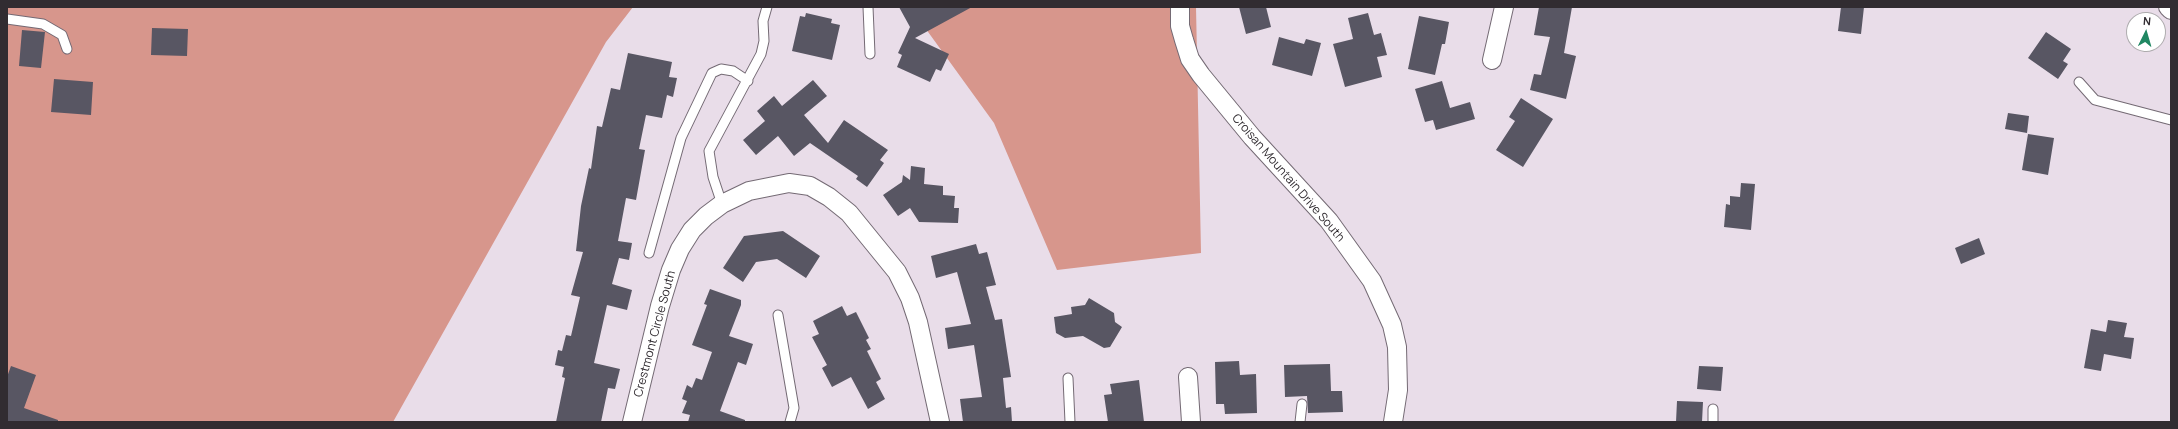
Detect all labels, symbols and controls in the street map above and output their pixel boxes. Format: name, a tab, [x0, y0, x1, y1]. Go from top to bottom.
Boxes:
north arrow	[2126, 12, 2166, 52]
text: N	[2142, 13, 2152, 28]
street label: Croisan Mountain Drive South	[1229, 111, 1347, 245]
street label: Crestmont Circle South	[631, 269, 679, 399]

